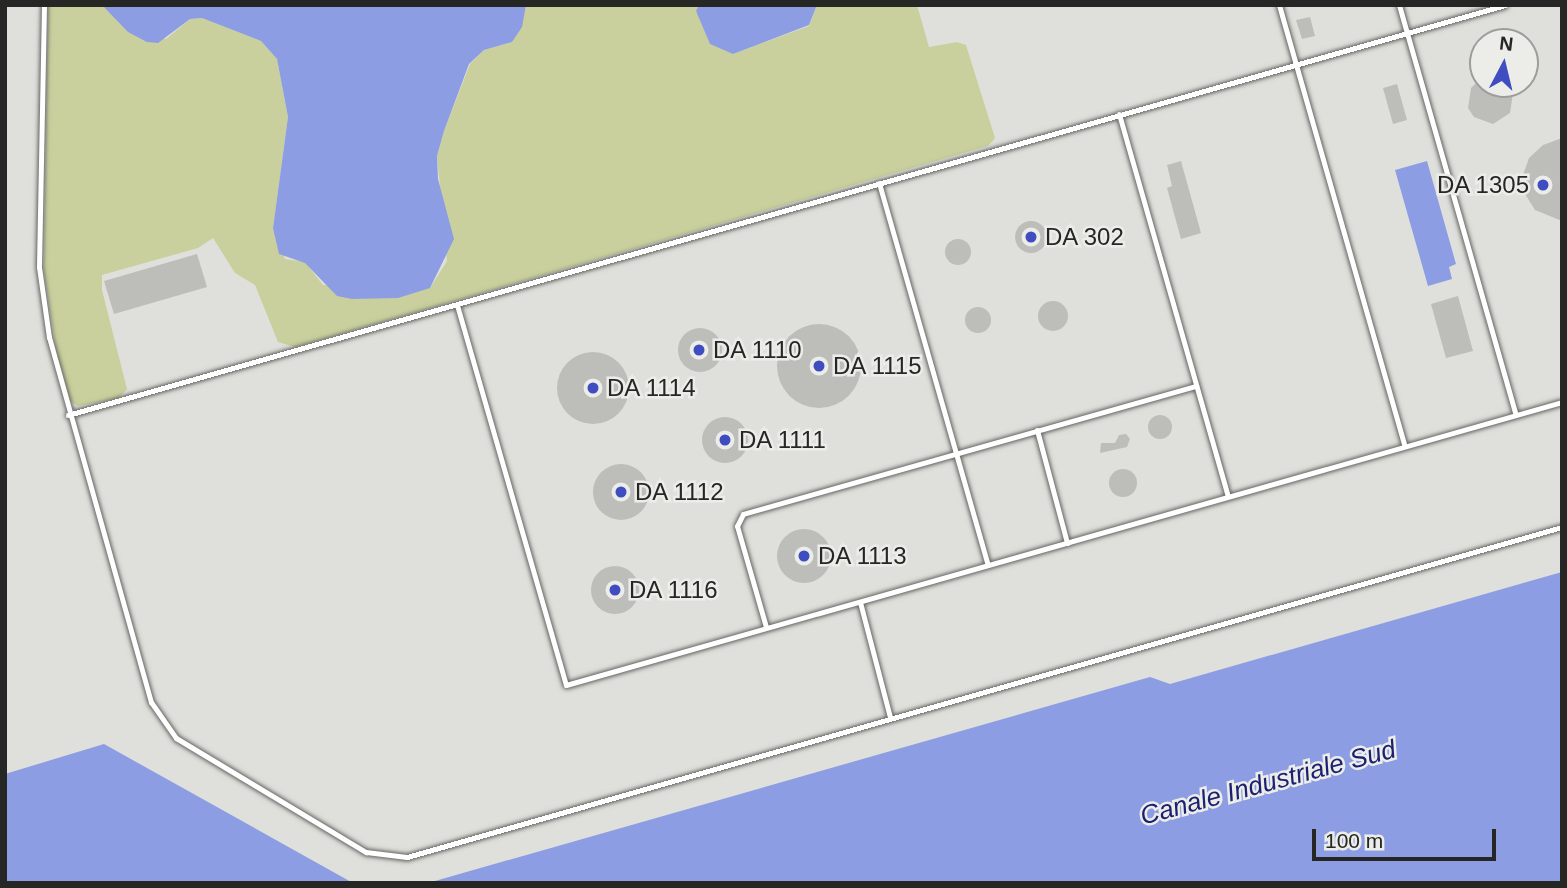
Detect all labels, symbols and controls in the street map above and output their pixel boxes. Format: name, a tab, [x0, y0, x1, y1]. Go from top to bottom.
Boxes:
north arrow	[1469, 28, 1539, 98]
text: N	[1498, 32, 1514, 55]
place label: DA 1305	[1436, 171, 1529, 199]
marker: DA 1305	[1535, 177, 1551, 193]
place label: DA 302	[1045, 223, 1125, 251]
marker: DA 302	[1023, 229, 1039, 245]
place label: DA 1110	[713, 336, 803, 364]
marker: DA 1110	[691, 342, 707, 358]
place label: DA 1115	[833, 352, 923, 380]
marker: DA 1115	[811, 358, 827, 374]
place label: DA 1114	[607, 374, 697, 402]
marker: DA 1114	[585, 380, 601, 396]
place label: DA 1111	[739, 426, 827, 454]
marker: DA 1111	[717, 432, 733, 448]
place label: DA 1112	[635, 478, 725, 506]
marker: DA 1112	[613, 484, 629, 500]
place label: DA 1113	[818, 542, 908, 570]
marker: DA 1113	[796, 548, 812, 564]
place label: DA 1116	[629, 576, 719, 604]
marker: DA 1116	[607, 582, 623, 598]
water label: Canale Industriale Sud	[1137, 734, 1399, 832]
scale bar	[1315, 814, 1499, 858]
text: 100 m	[1325, 829, 1383, 852]

